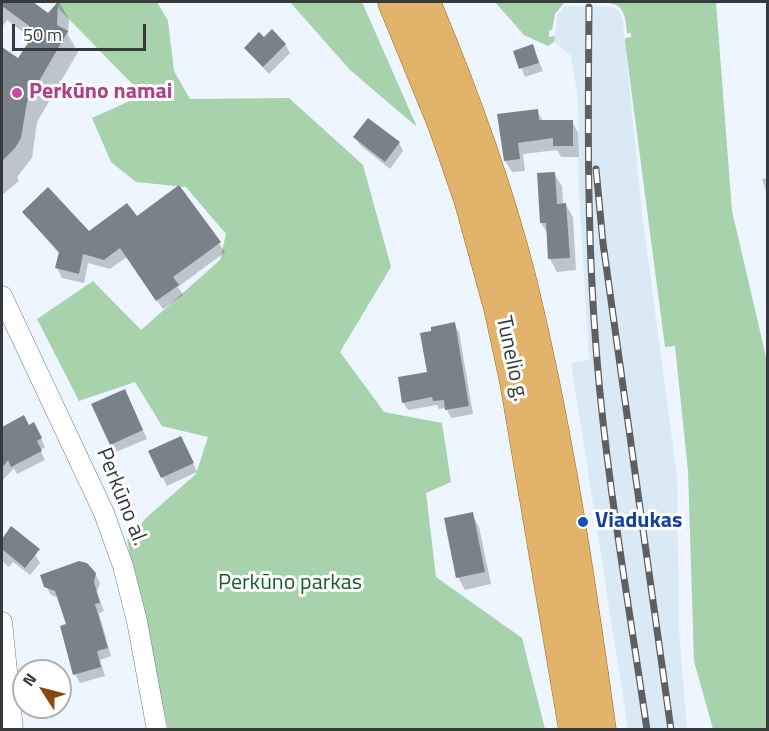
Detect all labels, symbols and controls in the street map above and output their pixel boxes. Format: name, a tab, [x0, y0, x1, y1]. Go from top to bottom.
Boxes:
scale bar	[15, 12, 148, 50]
text: 50 m	[23, 21, 62, 48]
place label: Perkūno namai	[29, 80, 172, 106]
marker: Perkūno namai	[10, 86, 24, 100]
street label: Tunelio g.	[489, 314, 533, 404]
street label: Perkūno al.	[89, 444, 153, 550]
place label: Viadukas	[595, 509, 682, 535]
marker: Viadukas	[576, 515, 590, 529]
park label: Perkūno parkas	[218, 571, 362, 597]
north arrow	[12, 659, 72, 719]
text: N	[16, 668, 42, 691]

